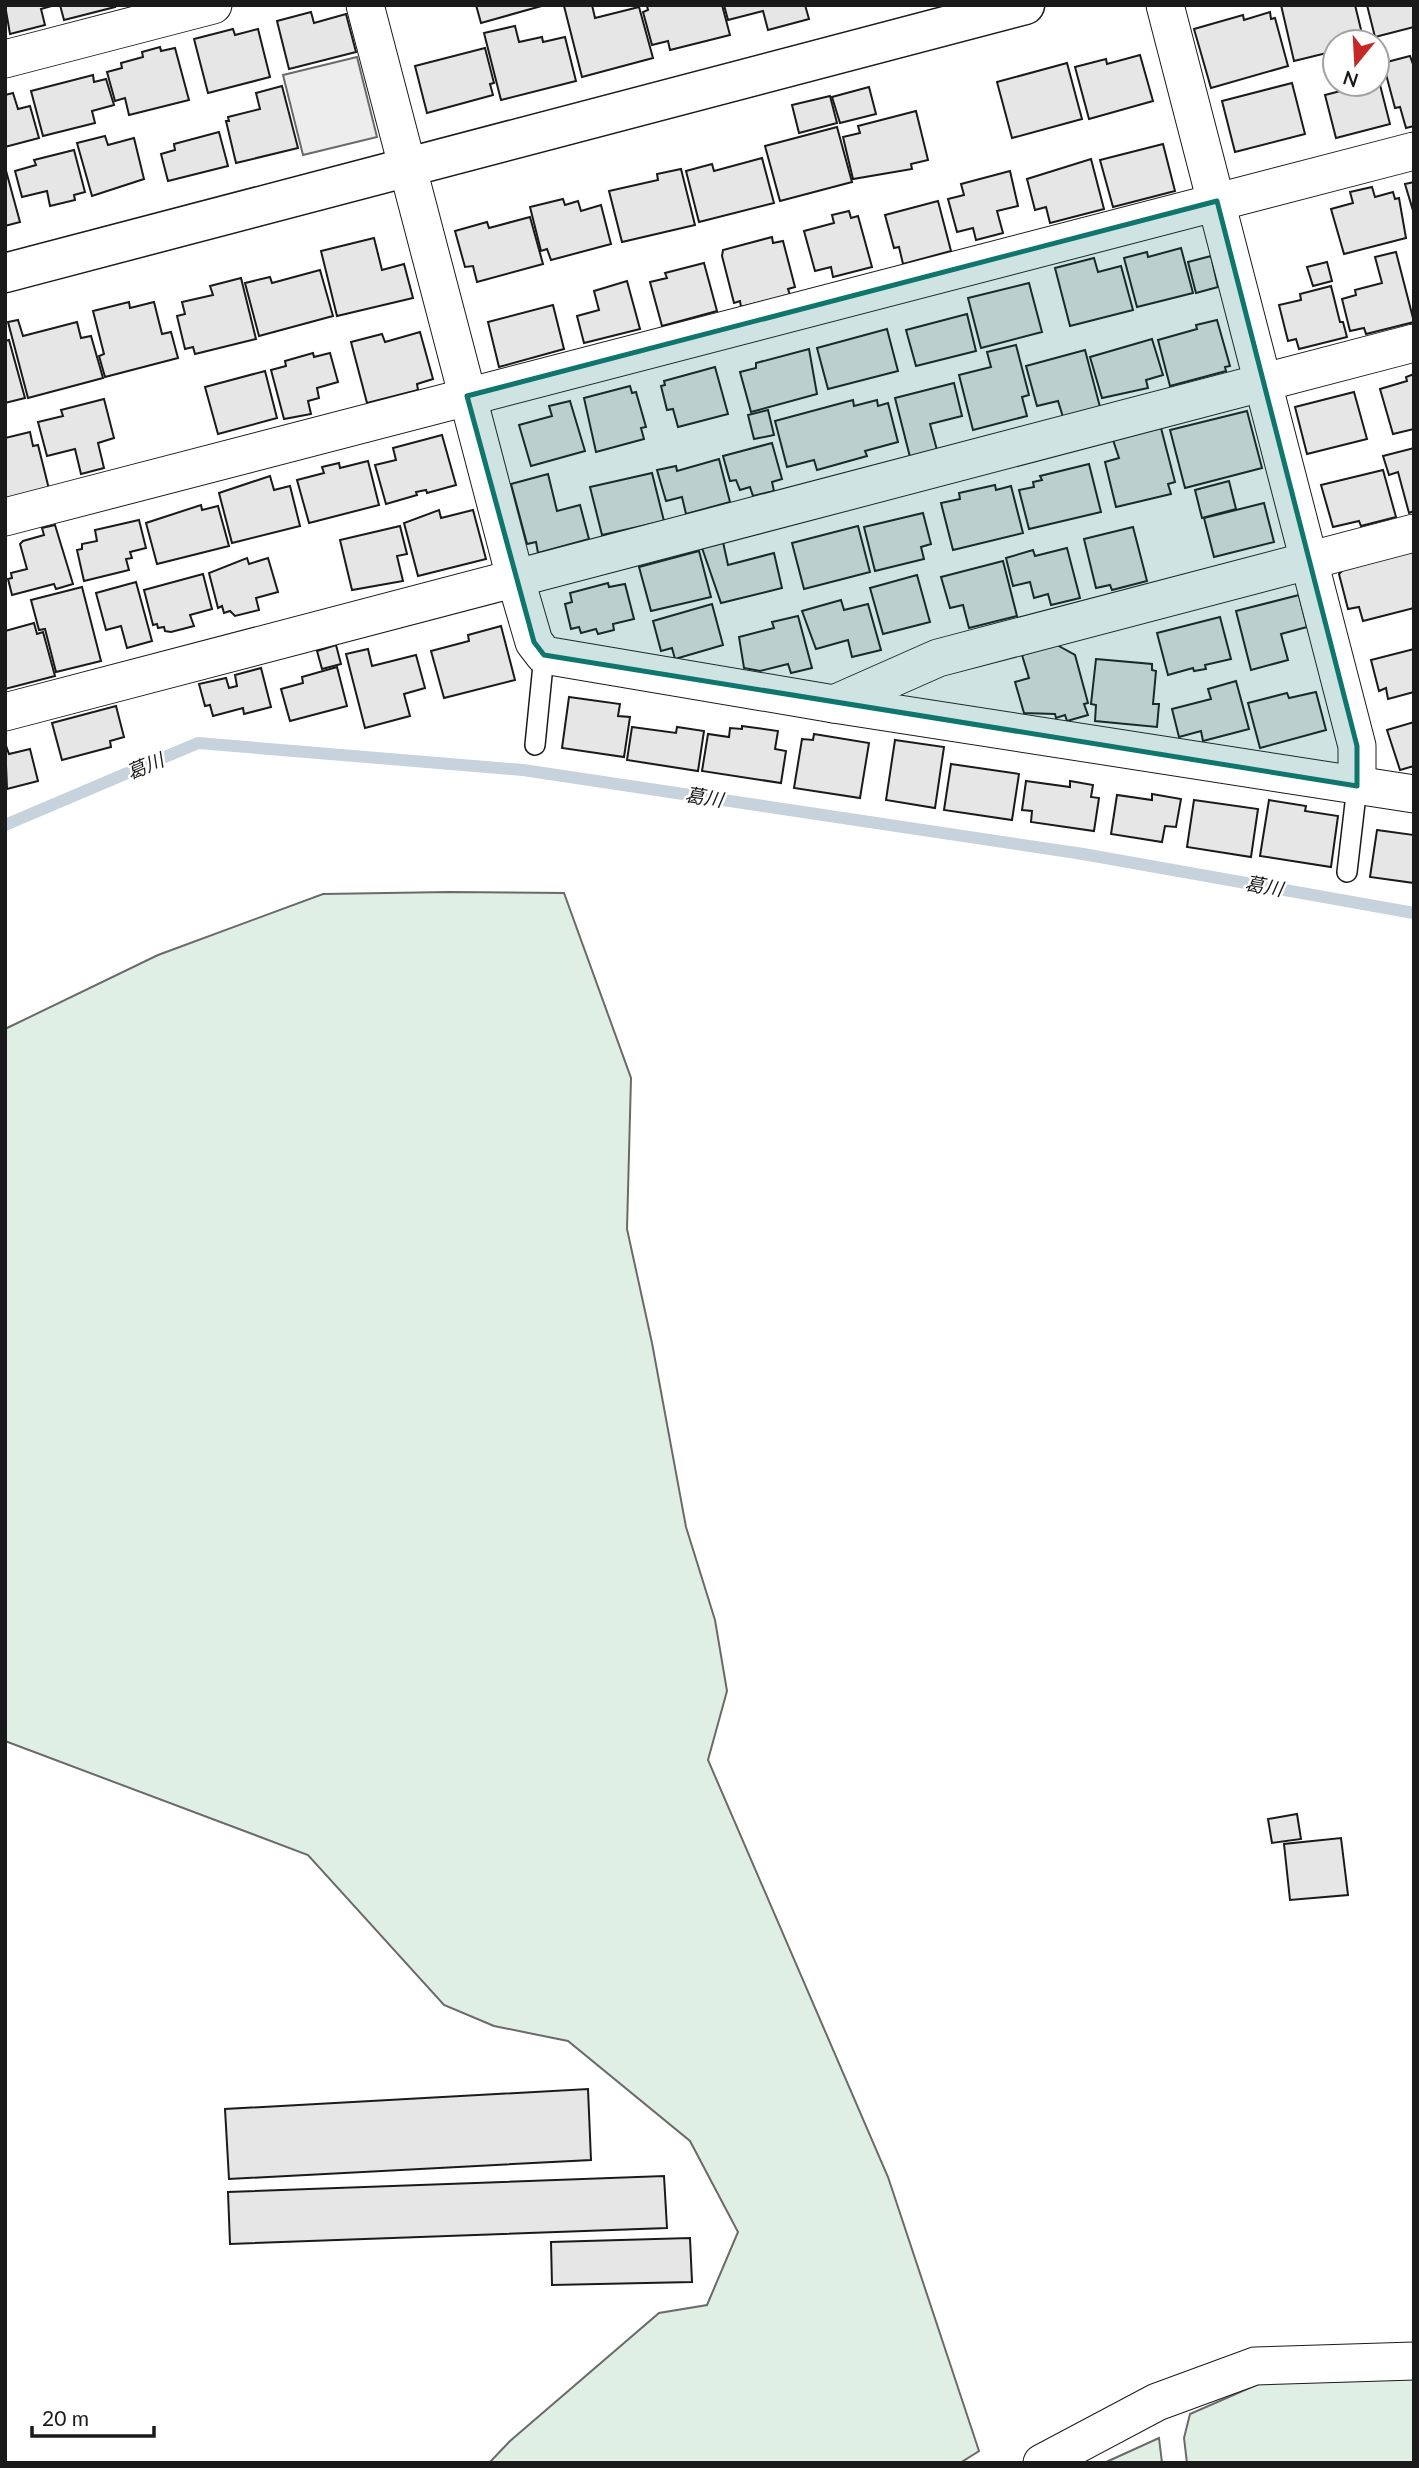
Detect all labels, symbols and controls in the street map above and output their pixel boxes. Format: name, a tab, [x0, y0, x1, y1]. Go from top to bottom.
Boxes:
north arrow	[1321, 28, 1391, 98]
text: N	[1340, 66, 1361, 93]
water label: 葛川	[123, 747, 169, 784]
water label: 葛川	[684, 782, 727, 811]
water label: 葛川	[1243, 871, 1287, 900]
scale bar	[32, 2394, 154, 2438]
text: 20 m	[42, 2405, 89, 2430]

